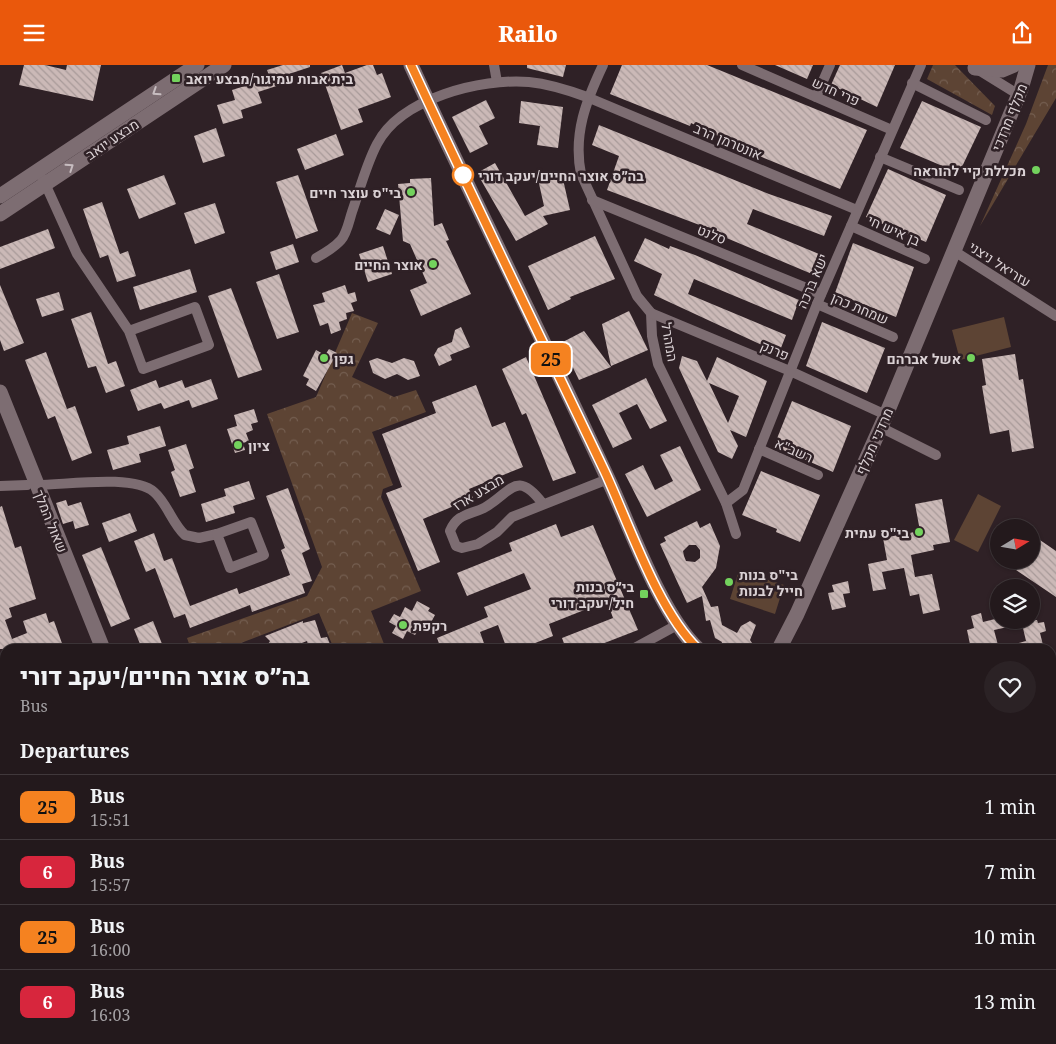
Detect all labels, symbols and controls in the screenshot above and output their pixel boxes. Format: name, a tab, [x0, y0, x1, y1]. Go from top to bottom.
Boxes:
text: Railo	[498, 18, 558, 48]
icon: menu	[20, 19, 48, 47]
icon: share	[1008, 19, 1036, 47]
place label: בית אבות עמיגור/מבצע יואב	[186, 69, 353, 88]
marker: בית אבות עמיגור/מבצע יואב	[170, 72, 182, 84]
street label: פרי חדש	[809, 72, 863, 110]
street label: מקלף מרדכי	[987, 80, 1031, 154]
one-way arrow	[152, 86, 162, 95]
street label: מבצע יואב	[82, 114, 142, 164]
street label: אונטרמן הרב	[691, 118, 765, 164]
place label: מכללת קיי להוראה	[913, 161, 1026, 180]
one-way arrow	[64, 164, 73, 173]
marker: בה״ס אוצר החיים/יעקב דורי	[452, 164, 474, 186]
marker: מכללת קיי להוראה	[1030, 164, 1042, 176]
place label: בה״ס אוצר החיים/יעקב דורי	[478, 166, 644, 185]
place label: בי"ס עוצר חיים	[309, 183, 401, 202]
marker: בי"ס עוצר חיים	[405, 186, 417, 198]
street label: בן איש חי	[865, 210, 924, 250]
street label: סלנט	[695, 220, 729, 248]
street label: עזריאל ניצני	[965, 237, 1035, 291]
street label: ישא ברכה	[792, 251, 832, 311]
place label: אוצר החיים	[354, 255, 423, 274]
marker: אוצר החיים	[427, 258, 439, 270]
street label: שמחת כהן	[828, 287, 892, 329]
street label: המהרל	[657, 321, 683, 363]
street label: פרנק	[758, 336, 792, 364]
line badge: 25	[528, 343, 574, 375]
text: 25	[541, 347, 561, 371]
place label: גפן	[334, 349, 354, 368]
place label: אשל אברהם	[887, 349, 961, 368]
marker: גפן	[318, 352, 330, 364]
marker: אשל אברהם	[965, 352, 977, 364]
street label: מרדכי מקלף	[851, 404, 897, 478]
street label: רשב"א	[772, 433, 816, 467]
place label: ציון	[248, 436, 270, 455]
marker: ציון	[232, 439, 244, 451]
street label: מבצע ארז	[449, 469, 507, 515]
street label: שאול המלך	[30, 487, 72, 555]
north arrow	[990, 519, 1040, 569]
map controls	[990, 519, 1040, 629]
place label: בי"ס עמית	[845, 523, 909, 542]
marker: בי"ס עמית	[913, 526, 925, 538]
place label: בי"ס בנות חייל לבנות	[739, 565, 803, 600]
marker: בי"ס בנות חייל לבנות	[723, 576, 735, 588]
place label: בי״ס בנות חיל/יעקב דורי	[551, 577, 634, 612]
button: layers	[990, 579, 1040, 629]
marker: בי״ס בנות חיל/יעקב דורי	[638, 588, 650, 600]
place label: רקפת	[413, 616, 447, 635]
marker: רקפת	[397, 619, 409, 631]
text: בה״ס אוצר החיים/יעקב דורי	[20, 659, 310, 692]
button: heart	[984, 661, 1036, 713]
text: Bus	[20, 695, 48, 717]
text: Departures	[20, 738, 129, 764]
text: Bus	[90, 783, 125, 809]
text: 1 min	[984, 794, 1036, 820]
text: 25	[37, 795, 58, 819]
text: 15:51	[90, 809, 130, 831]
text: Bus	[90, 848, 125, 874]
text: 7 min	[984, 859, 1036, 885]
text: 6	[42, 860, 53, 884]
text: 15:57	[90, 874, 130, 896]
text: Bus	[90, 913, 125, 939]
text: 10 min	[974, 924, 1036, 950]
text: 25	[37, 925, 58, 949]
text: 16:00	[90, 939, 130, 961]
text: Bus	[90, 978, 125, 1004]
text: 13 min	[974, 989, 1036, 1015]
text: 6	[42, 990, 53, 1014]
text: 16:03	[90, 1004, 130, 1026]

